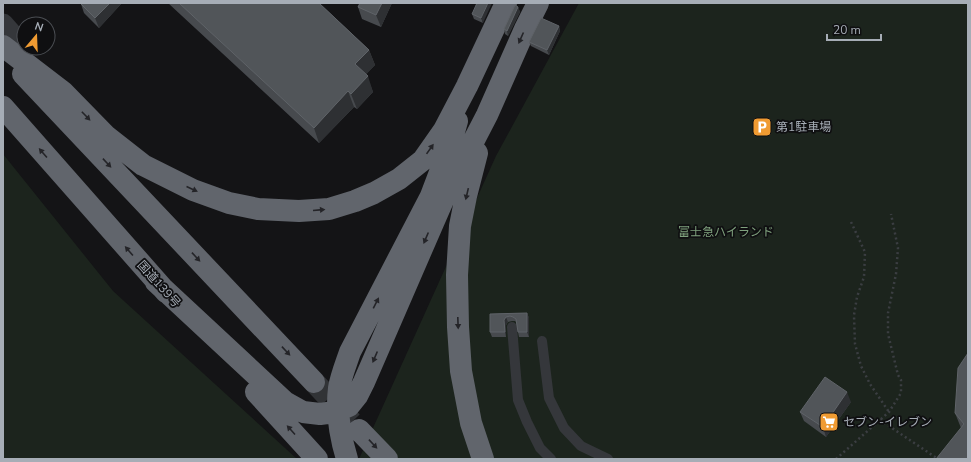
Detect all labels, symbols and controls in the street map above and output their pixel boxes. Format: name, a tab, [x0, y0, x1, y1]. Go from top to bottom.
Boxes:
north arrow	[16, 16, 56, 56]
scale bar	[827, 16, 881, 42]
text: N	[33, 19, 45, 35]
text: 20 m	[833, 22, 861, 38]
one-way arrow	[518, 32, 524, 44]
one-way arrow	[82, 111, 91, 121]
parking icon: 第1駐車場	[751, 116, 773, 138]
place label: 第1駐車場	[776, 119, 831, 135]
one-way arrow	[426, 144, 434, 154]
one-way arrow	[38, 148, 48, 158]
one-way arrow	[102, 158, 112, 168]
one-way arrow	[186, 186, 198, 193]
one-way arrow	[463, 187, 469, 200]
one-way arrow	[313, 206, 325, 213]
park label: 富士急ハイランド	[678, 224, 774, 240]
one-way arrow	[423, 232, 430, 244]
one-way arrow	[124, 245, 133, 256]
one-way arrow	[192, 252, 201, 262]
street label: 国道139号	[134, 257, 184, 311]
one-way arrow	[373, 297, 379, 309]
one-way arrow	[455, 317, 461, 330]
one-way arrow	[281, 347, 290, 356]
one-way arrow	[371, 352, 377, 364]
supermarket icon: セブン-イレブン	[818, 411, 840, 433]
place label: セブン-イレブン	[843, 414, 932, 430]
one-way arrow	[286, 425, 295, 436]
one-way arrow	[368, 439, 378, 449]

